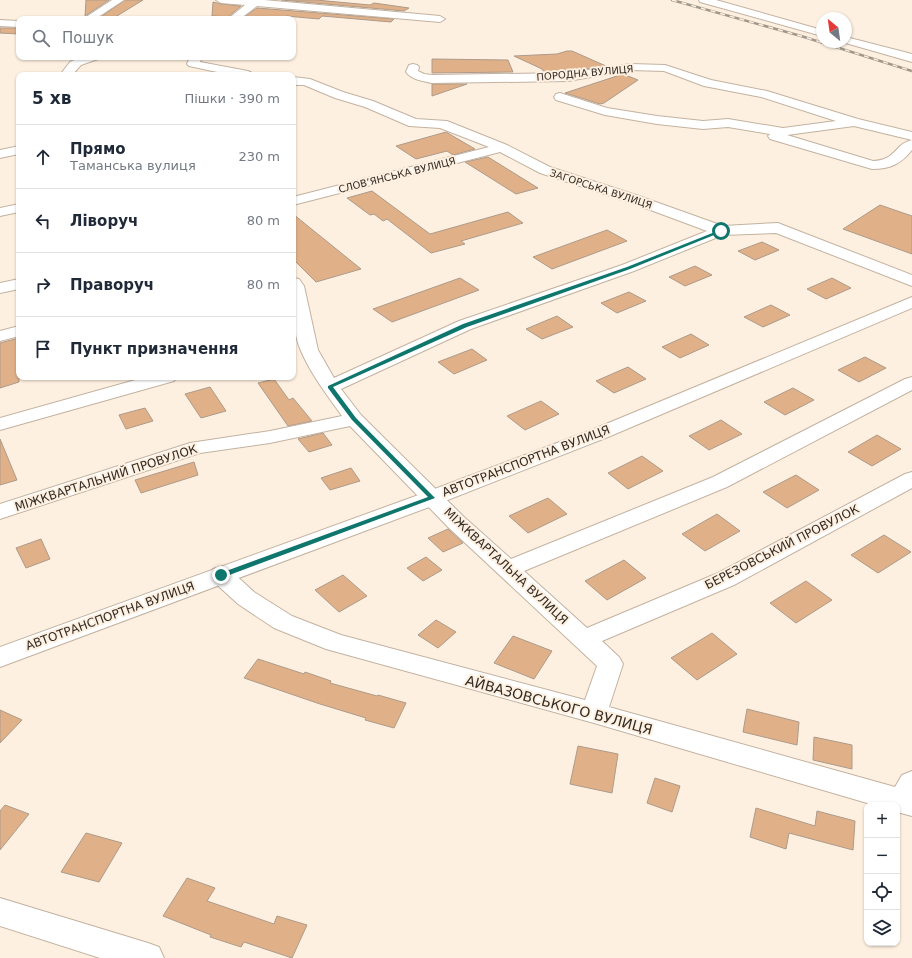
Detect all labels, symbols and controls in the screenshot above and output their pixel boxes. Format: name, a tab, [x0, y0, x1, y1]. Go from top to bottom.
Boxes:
north arrow	[816, 12, 852, 48]
search box	[16, 16, 296, 60]
icon: search	[30, 27, 52, 49]
text: Пошук	[62, 29, 114, 47]
street label: ПОРОДНА ВУЛИЦЯ	[536, 63, 634, 83]
text: 5 хв	[32, 88, 71, 108]
text: Пішки · 390 m	[184, 91, 280, 106]
text: Прямо	[70, 140, 126, 158]
icon: ahead	[32, 146, 54, 168]
text: 230 m	[238, 149, 280, 164]
street label: СЛОВ’ЯНСЬКА ВУЛИЦЯ	[337, 155, 457, 195]
text: Таманська вулиця	[70, 158, 196, 173]
street label: ЗАГОРСЬКА ВУЛИЦЯ	[548, 167, 654, 211]
icon: left	[32, 210, 54, 232]
text: Ліворуч	[70, 212, 138, 230]
text: 80 m	[247, 213, 280, 228]
route start	[712, 222, 730, 240]
icon: right	[32, 274, 54, 296]
text: Праворуч	[70, 276, 154, 294]
text: 80 m	[247, 277, 280, 292]
icon: arrive	[32, 338, 54, 360]
text: Пункт призначення	[70, 340, 238, 358]
street label: АВТОТРАНСПОРТНА ВУЛИЦЯ	[440, 422, 612, 500]
street label: МІЖКВАРТАЛЬНИЙ ПРОВУЛОК	[13, 441, 199, 514]
street label: БЕРЕЗОВСЬКИЙ ПРОВУЛОК	[702, 501, 862, 592]
street label: МІЖКВАРТАЛЬНА ВУЛИЦЯ	[441, 505, 571, 627]
route end	[212, 566, 230, 584]
street label: АВТОТРАНСПОРТНА ВУЛИЦЯ	[24, 579, 196, 653]
street label: АЙВАЗОВСЬКОГО ВУЛИЦЯ	[464, 671, 655, 738]
map controls	[864, 802, 900, 946]
button: +	[864, 802, 900, 838]
button: −	[864, 838, 900, 874]
button: locate	[864, 874, 900, 910]
button: layers	[864, 910, 900, 946]

